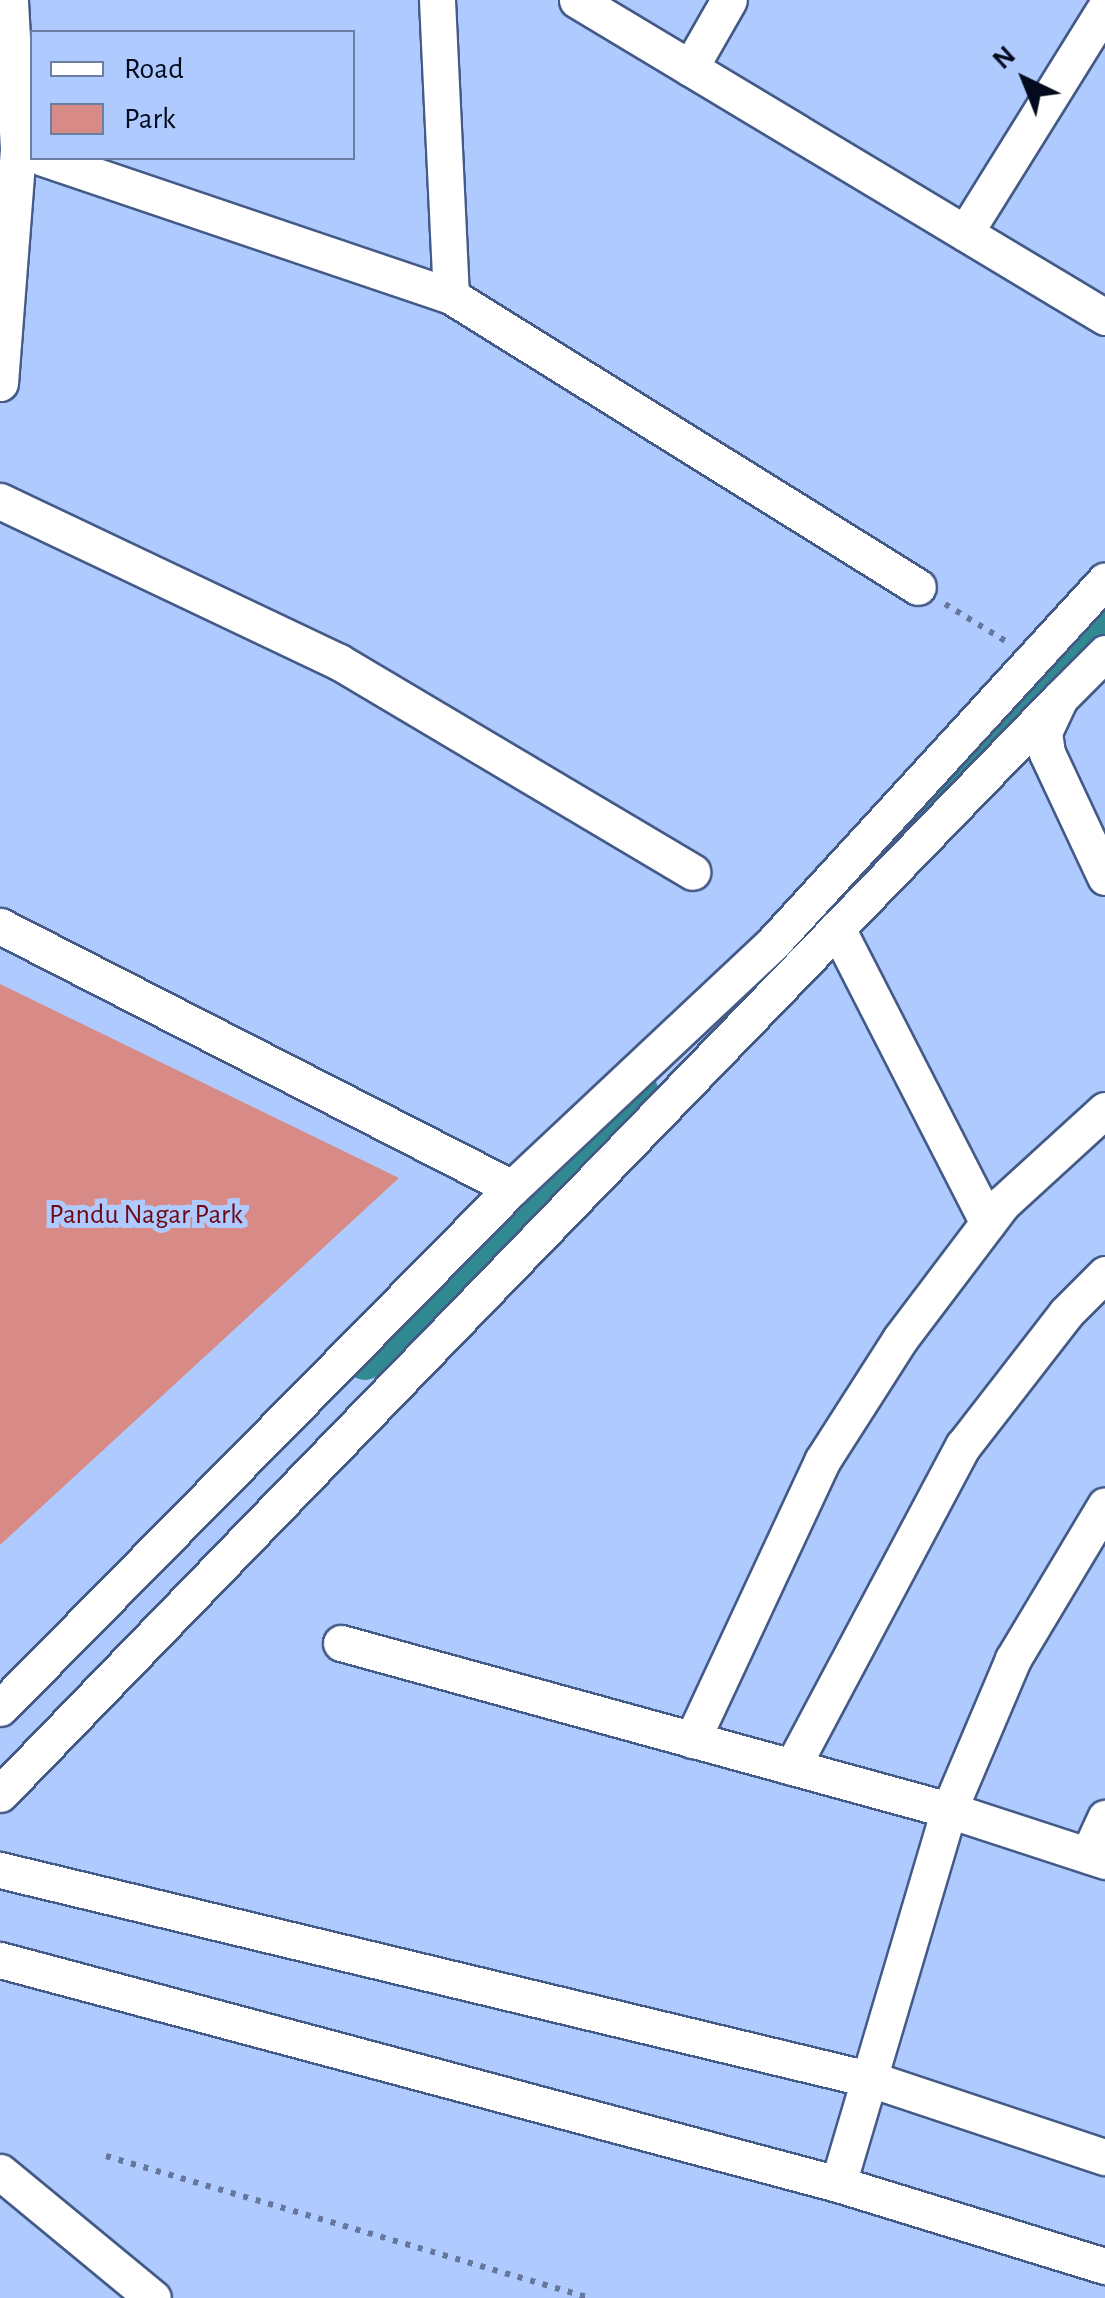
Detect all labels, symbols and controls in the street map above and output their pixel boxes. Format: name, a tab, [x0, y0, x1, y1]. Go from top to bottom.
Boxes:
legend	[30, 30, 355, 160]
north arrow	[975, 30, 1075, 130]
text: N	[988, 41, 1021, 75]
text: Road	[124, 54, 184, 84]
text: Park	[124, 104, 176, 134]
park label: Pandu Nagar Park	[49, 1198, 243, 1232]

